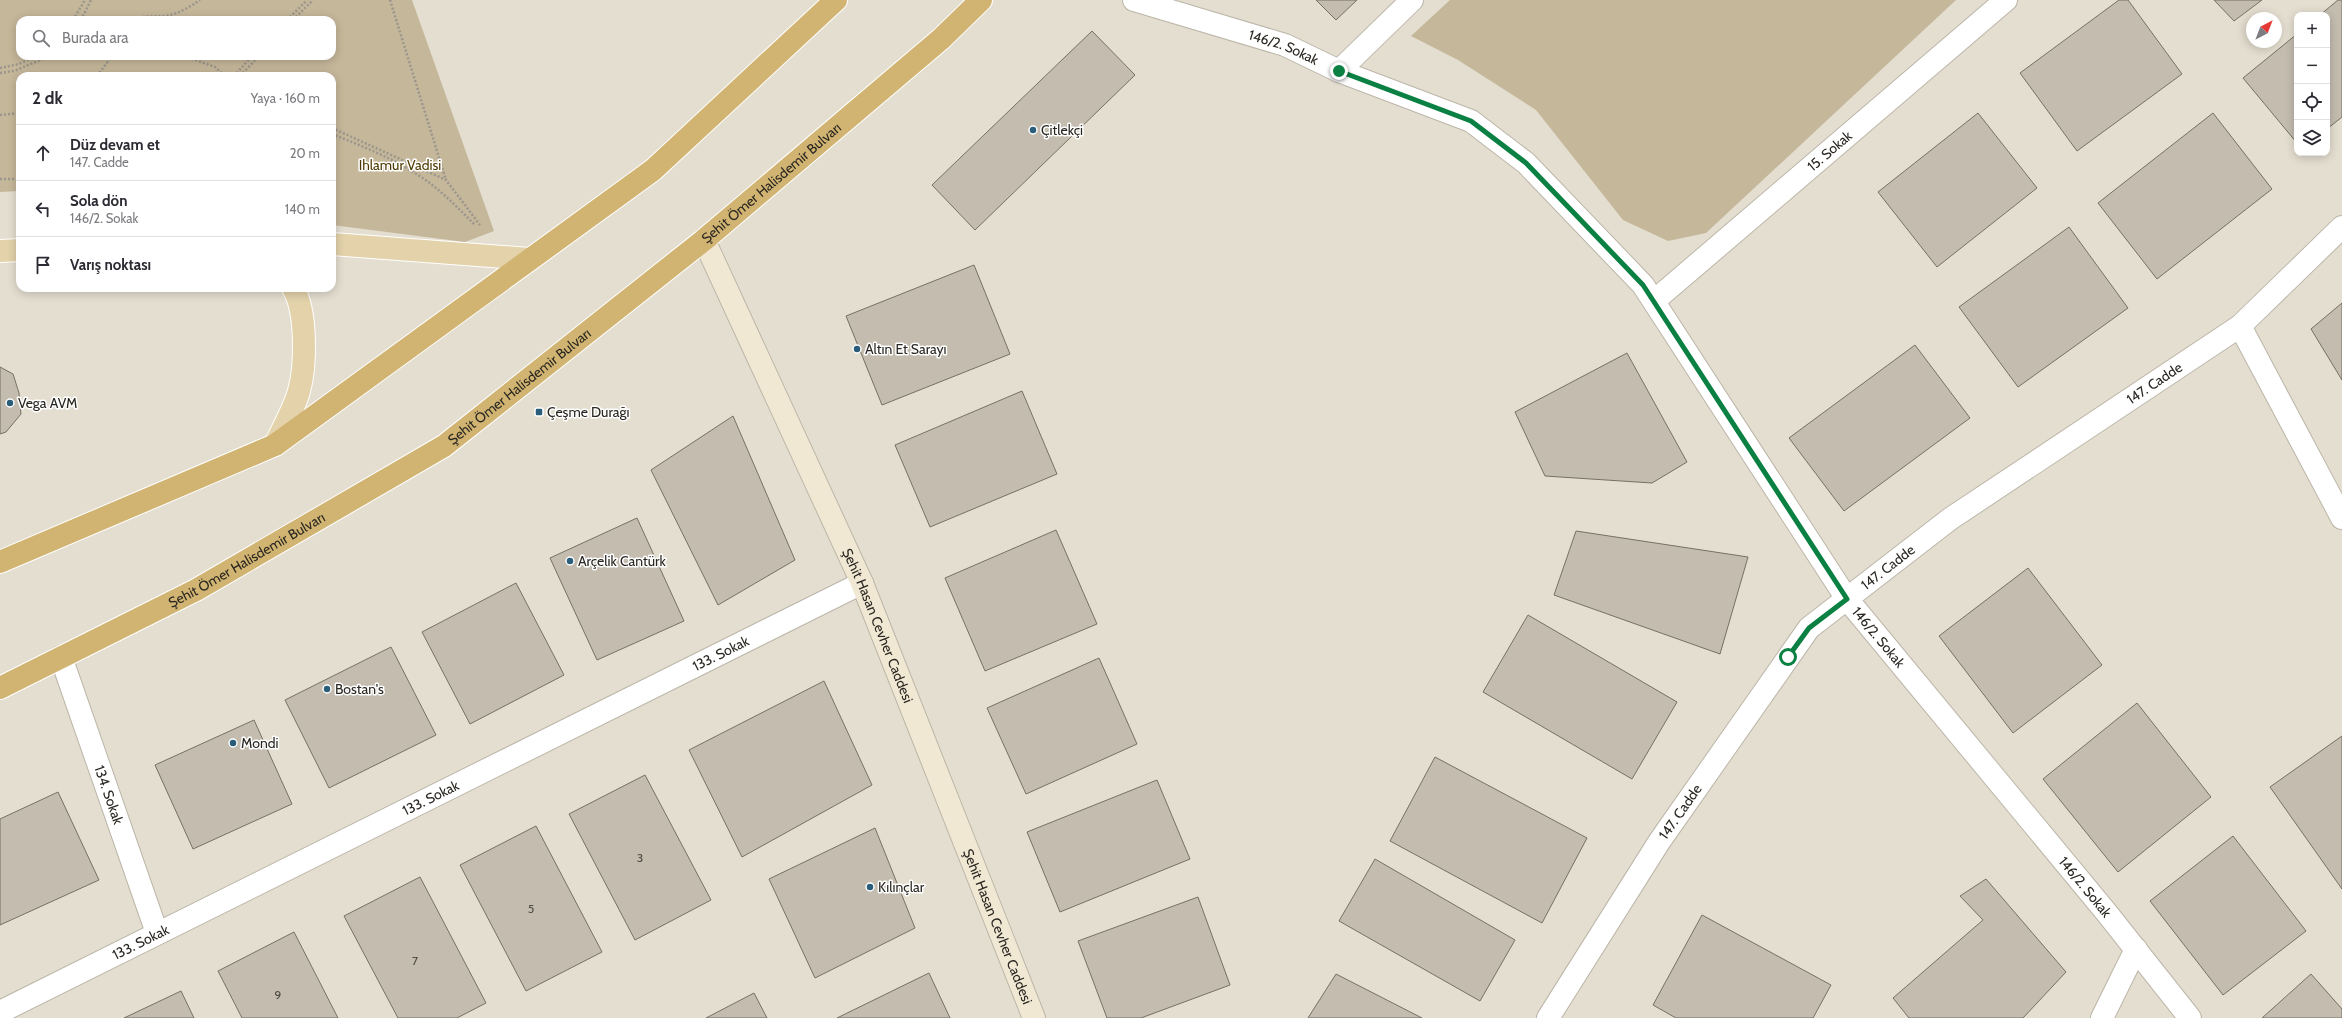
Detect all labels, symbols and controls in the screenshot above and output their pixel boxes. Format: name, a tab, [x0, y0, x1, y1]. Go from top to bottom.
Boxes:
north arrow	[2246, 12, 2282, 48]
map controls	[2294, 12, 2330, 156]
button: +	[2294, 12, 2330, 48]
search box	[16, 16, 336, 60]
street label: 146/2. Sokak	[1247, 26, 1322, 69]
icon: search	[30, 27, 52, 49]
text: Burada ara	[62, 29, 129, 47]
button: −	[2294, 48, 2330, 84]
route end	[1330, 62, 1348, 80]
button: locate	[2294, 84, 2330, 120]
text: 2 dk	[32, 88, 63, 108]
text: Yaya · 160 m	[251, 90, 320, 106]
street label: Şehit Ömer Halisdemir Bulvarı	[698, 118, 845, 247]
button: layers	[2294, 120, 2330, 156]
place label: Çitlekçi	[1041, 121, 1083, 139]
marker: Çitlekçi	[1028, 125, 1038, 135]
street label: 15. Sokak	[1803, 126, 1856, 175]
text: Düz devam et	[70, 136, 160, 154]
icon: ahead	[32, 142, 54, 164]
text: 20 m	[290, 145, 320, 161]
text: 147. Cadde	[70, 154, 129, 170]
park label: Ihlamur Vadisi	[359, 156, 441, 174]
text: Sola dön	[70, 192, 127, 210]
icon: left	[32, 198, 54, 220]
text: 140 m	[285, 201, 320, 217]
text: 146/2. Sokak	[70, 210, 138, 226]
icon: arrive	[32, 254, 54, 276]
text: Varış noktası	[70, 256, 151, 274]
street label: Şehit Ömer Halisdemir Bulvarı	[444, 324, 595, 449]
place label: Altın Et Sarayı	[865, 340, 947, 358]
marker: Altın Et Sarayı	[852, 344, 862, 354]
street label: 147. Cadde	[2123, 358, 2186, 408]
place label: Vega AVM	[18, 394, 77, 412]
marker: Vega AVM	[5, 398, 15, 408]
place label: Çeşme Durağı	[547, 403, 629, 421]
marker: Çeşme Durağı	[534, 407, 544, 417]
street label: Şehit Ömer Halisdemir Bulvarı	[165, 508, 328, 611]
street label: 147. Cadde	[1857, 541, 1918, 594]
street label: Şehit Hasan Cevher Caddesi	[838, 545, 917, 705]
place label: Arçelik Cantürk	[578, 552, 667, 570]
marker: Arçelik Cantürk	[565, 556, 575, 566]
street label: 146/2. Sokak	[1848, 603, 1910, 672]
street label: 133. Sokak	[689, 631, 753, 675]
route start	[1779, 648, 1797, 666]
place label: Bostan's	[335, 680, 384, 698]
marker: Bostan's	[322, 684, 332, 694]
place label: Mondi	[241, 734, 278, 752]
marker: Mondi	[228, 738, 238, 748]
street label: 134. Sokak	[90, 763, 128, 827]
street label: 133. Sokak	[399, 776, 463, 819]
street label: 147. Cadde	[1655, 781, 1706, 843]
street label: Şehit Hasan Cevher Caddesi	[959, 846, 1037, 1007]
house number: 3	[637, 850, 643, 865]
street label: 146/2. Sokak	[2055, 853, 2116, 921]
place label: Kılınçlar	[878, 878, 925, 896]
marker: Kılınçlar	[865, 882, 875, 892]
house number: 5	[528, 901, 534, 916]
street label: 133. Sokak	[109, 920, 172, 964]
house number: 7	[412, 953, 418, 968]
house number: 9	[275, 987, 282, 1002]

